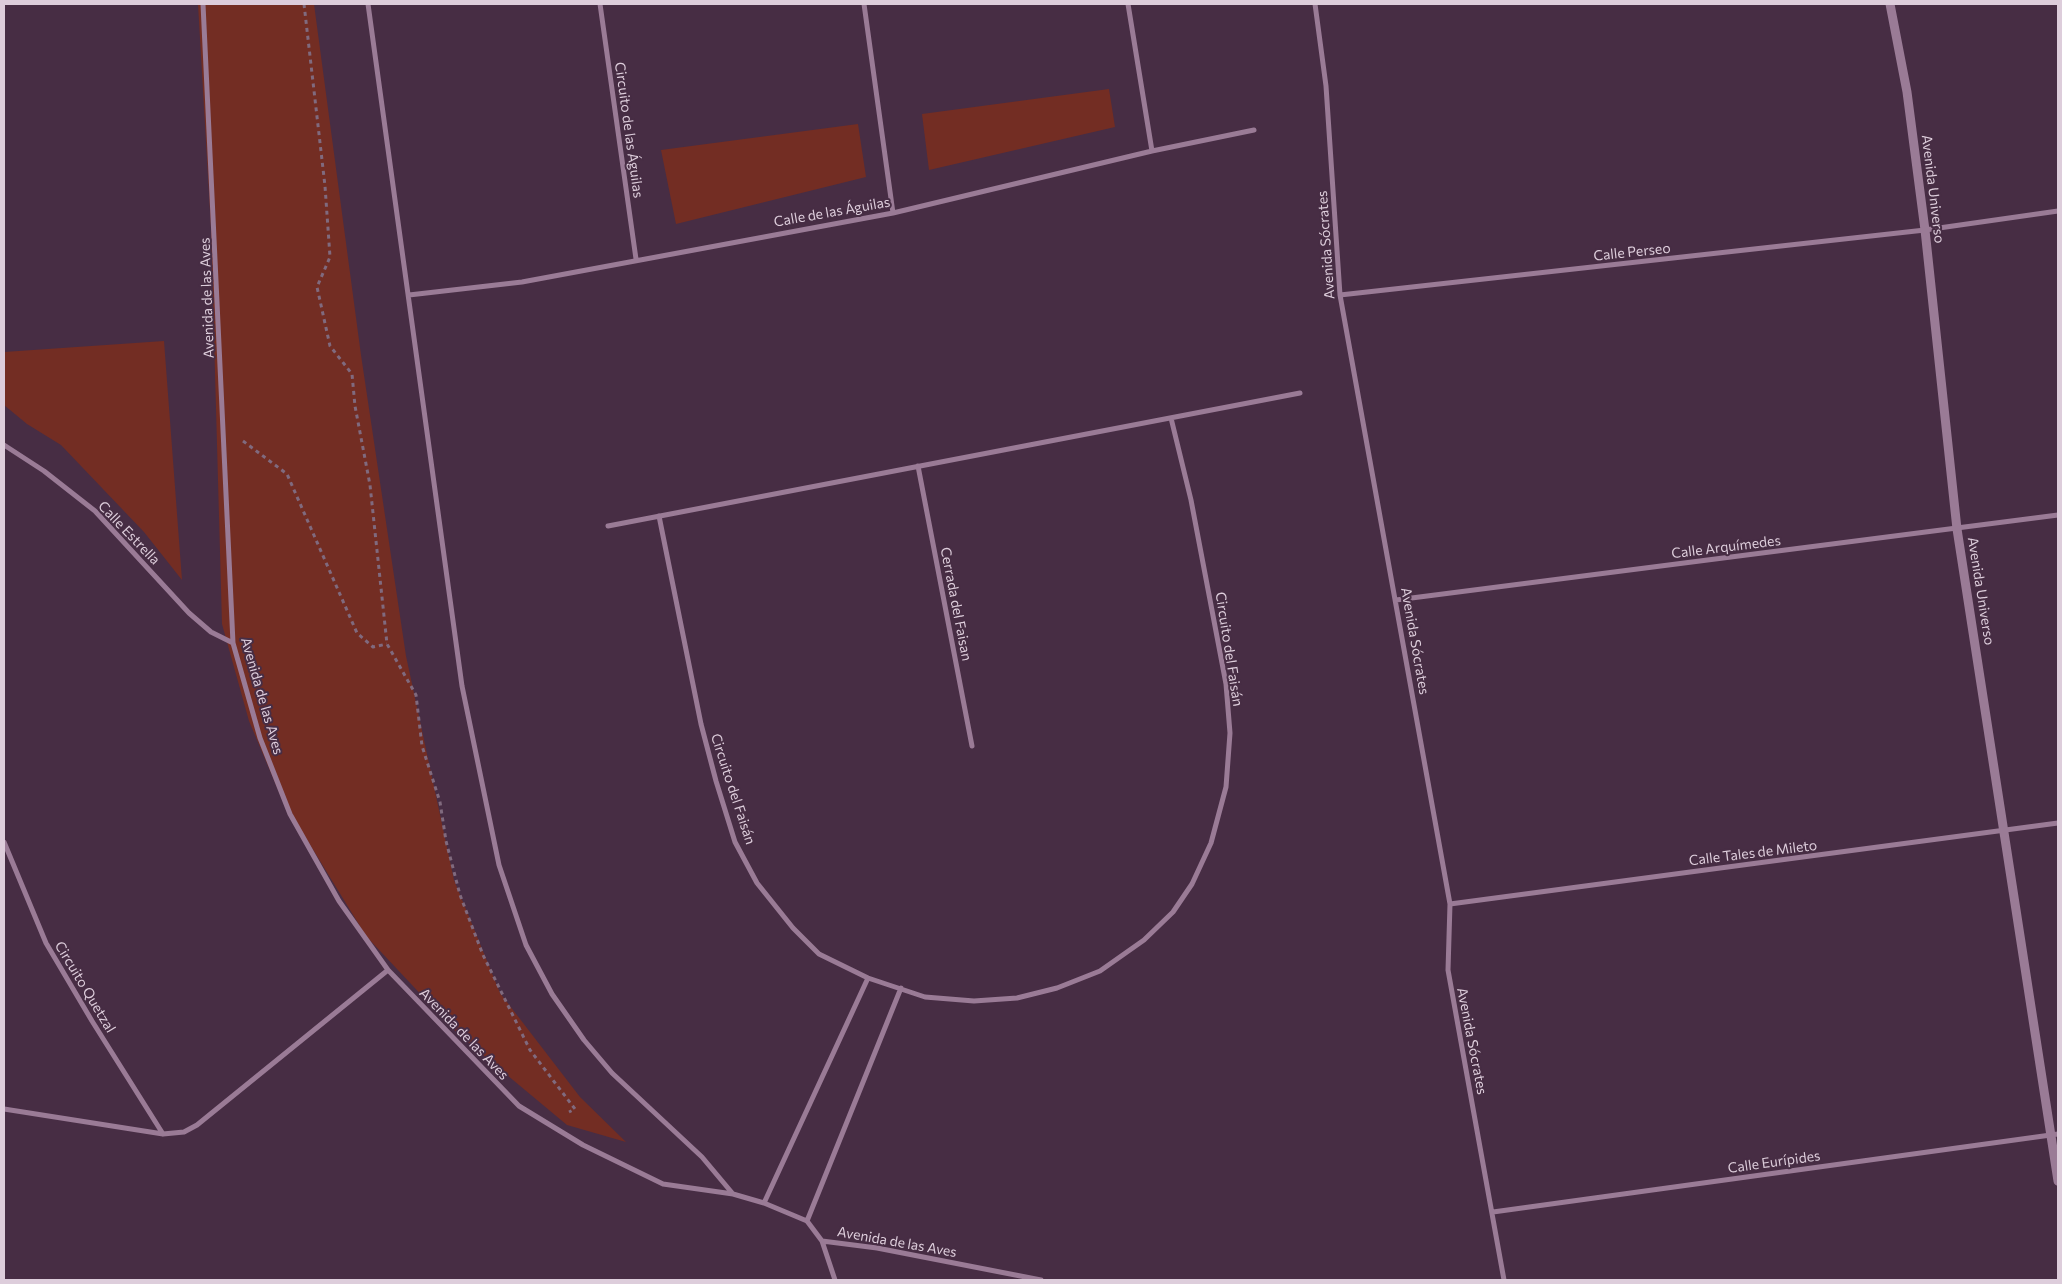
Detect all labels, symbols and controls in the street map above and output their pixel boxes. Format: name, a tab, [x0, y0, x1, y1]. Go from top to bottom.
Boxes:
street label: Circuito de las Águilas	[611, 61, 647, 199]
street label: Avenida Universo	[1918, 134, 1948, 244]
street label: Avenida Sócrates	[1314, 190, 1338, 300]
street label: Calle de las Águilas	[773, 194, 891, 230]
street label: Avenida de las Aves	[196, 237, 218, 359]
street label: Calle Perseo	[1593, 240, 1671, 264]
street label: Calle Estrella	[95, 498, 163, 568]
street label: Calle Arquímedes	[1670, 532, 1782, 562]
street label: Avenida Universo	[1964, 536, 1998, 646]
street label: Cerrada del Faisan	[937, 546, 975, 662]
street label: Avenida Sócrates	[1397, 586, 1433, 696]
street label: Circuito del Faisán	[1212, 591, 1246, 707]
street label: Avenida de las Aves	[237, 636, 287, 756]
street label: Circuito del Faisán	[707, 731, 759, 847]
street label: Calle Tales de Mileto	[1688, 837, 1818, 869]
street label: Circuito Quetzal	[51, 938, 119, 1036]
street label: Avenida de las Aves	[416, 985, 512, 1083]
street label: Avenida Sócrates	[1453, 986, 1491, 1096]
street label: Calle Eurípides	[1727, 1147, 1821, 1177]
street label: Avenida de las Aves	[836, 1223, 958, 1261]

